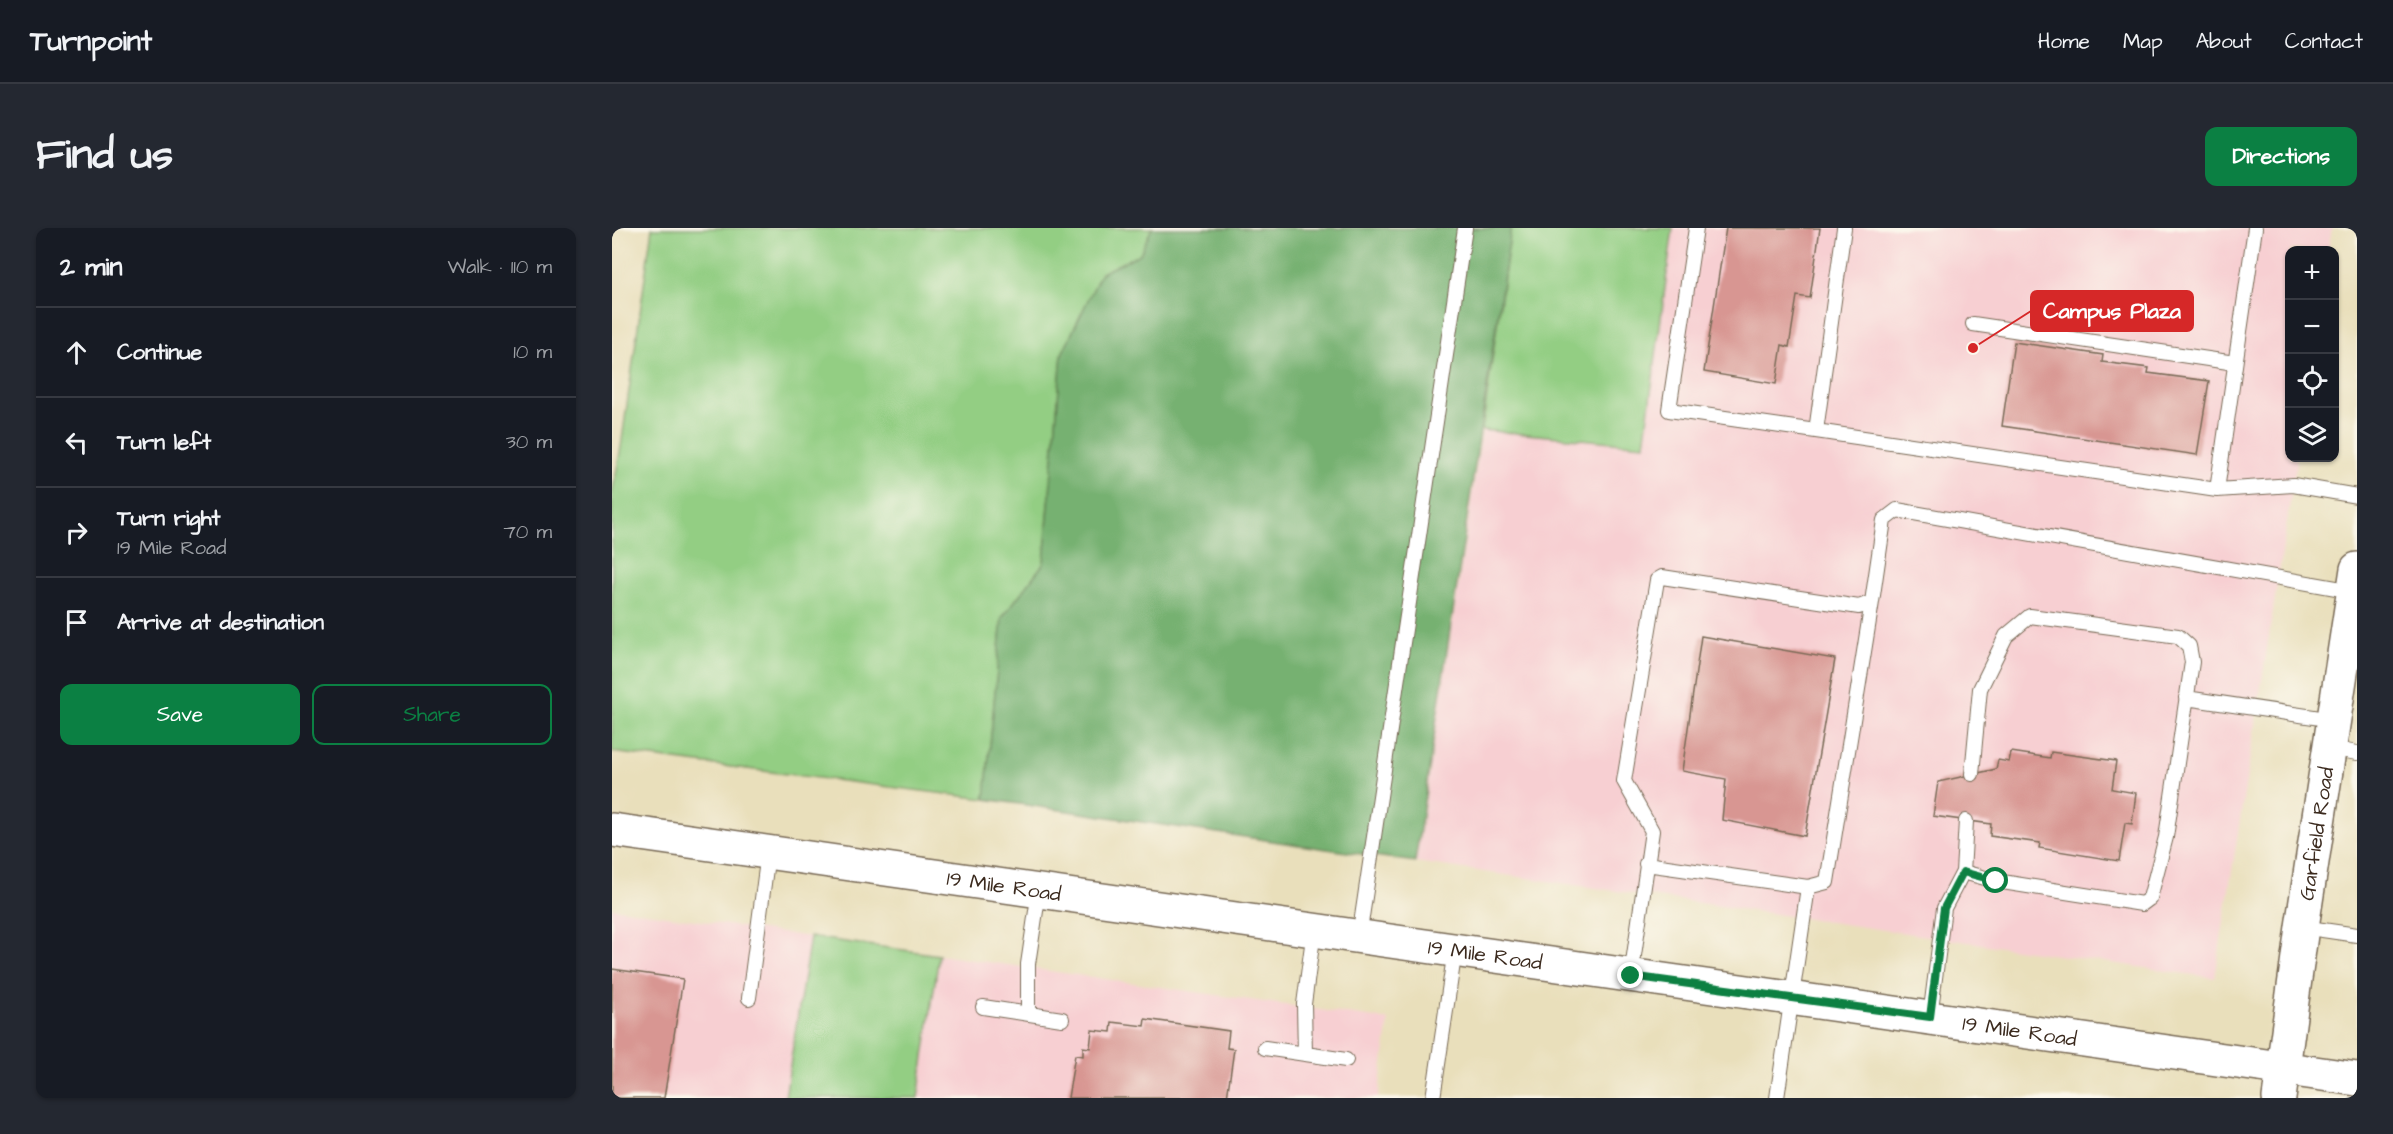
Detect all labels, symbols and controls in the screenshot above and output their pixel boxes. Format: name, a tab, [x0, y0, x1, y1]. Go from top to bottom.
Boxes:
text: Turnpoint	[30, 22, 152, 61]
text: Home	[2038, 27, 2090, 56]
text: Map	[2123, 27, 2163, 56]
text: About	[2196, 27, 2252, 56]
text: Contact	[2285, 27, 2363, 56]
text: Find us	[36, 127, 173, 185]
button: Directions	[2205, 127, 2357, 186]
map controls	[2285, 246, 2339, 462]
button: +	[2285, 246, 2339, 300]
text: 2 min	[60, 249, 122, 285]
text: Walk · 110 m	[447, 253, 552, 281]
callout: Campus Plaza	[2031, 291, 2193, 331]
text: Campus Plaza	[2043, 296, 2182, 327]
button: −	[2285, 300, 2339, 354]
icon: ahead	[60, 336, 93, 369]
text: Continue	[117, 337, 202, 368]
text: 10 m	[513, 338, 552, 366]
button: locate	[2285, 354, 2339, 408]
button: layers	[2285, 408, 2339, 462]
icon: left	[60, 426, 93, 459]
text: Turn left	[117, 427, 211, 458]
text: 30 m	[506, 428, 552, 456]
text: Turn right	[117, 503, 220, 534]
icon: right	[60, 516, 93, 549]
text: 70 m	[504, 518, 552, 546]
text: 19 Mile Road	[117, 534, 226, 562]
icon: arrive	[60, 606, 93, 639]
text: Arrive at destination	[117, 607, 324, 638]
button: Save	[60, 684, 300, 745]
button: Share	[312, 684, 552, 745]
street label: Garfield Road	[2292, 765, 2341, 902]
street label: 19 Mile Road	[945, 864, 1063, 909]
route start	[1982, 867, 2008, 893]
street label: 19 Mile Road	[1426, 933, 1544, 978]
route end	[1617, 962, 1643, 988]
street label: 19 Mile Road	[1961, 1009, 2079, 1054]

